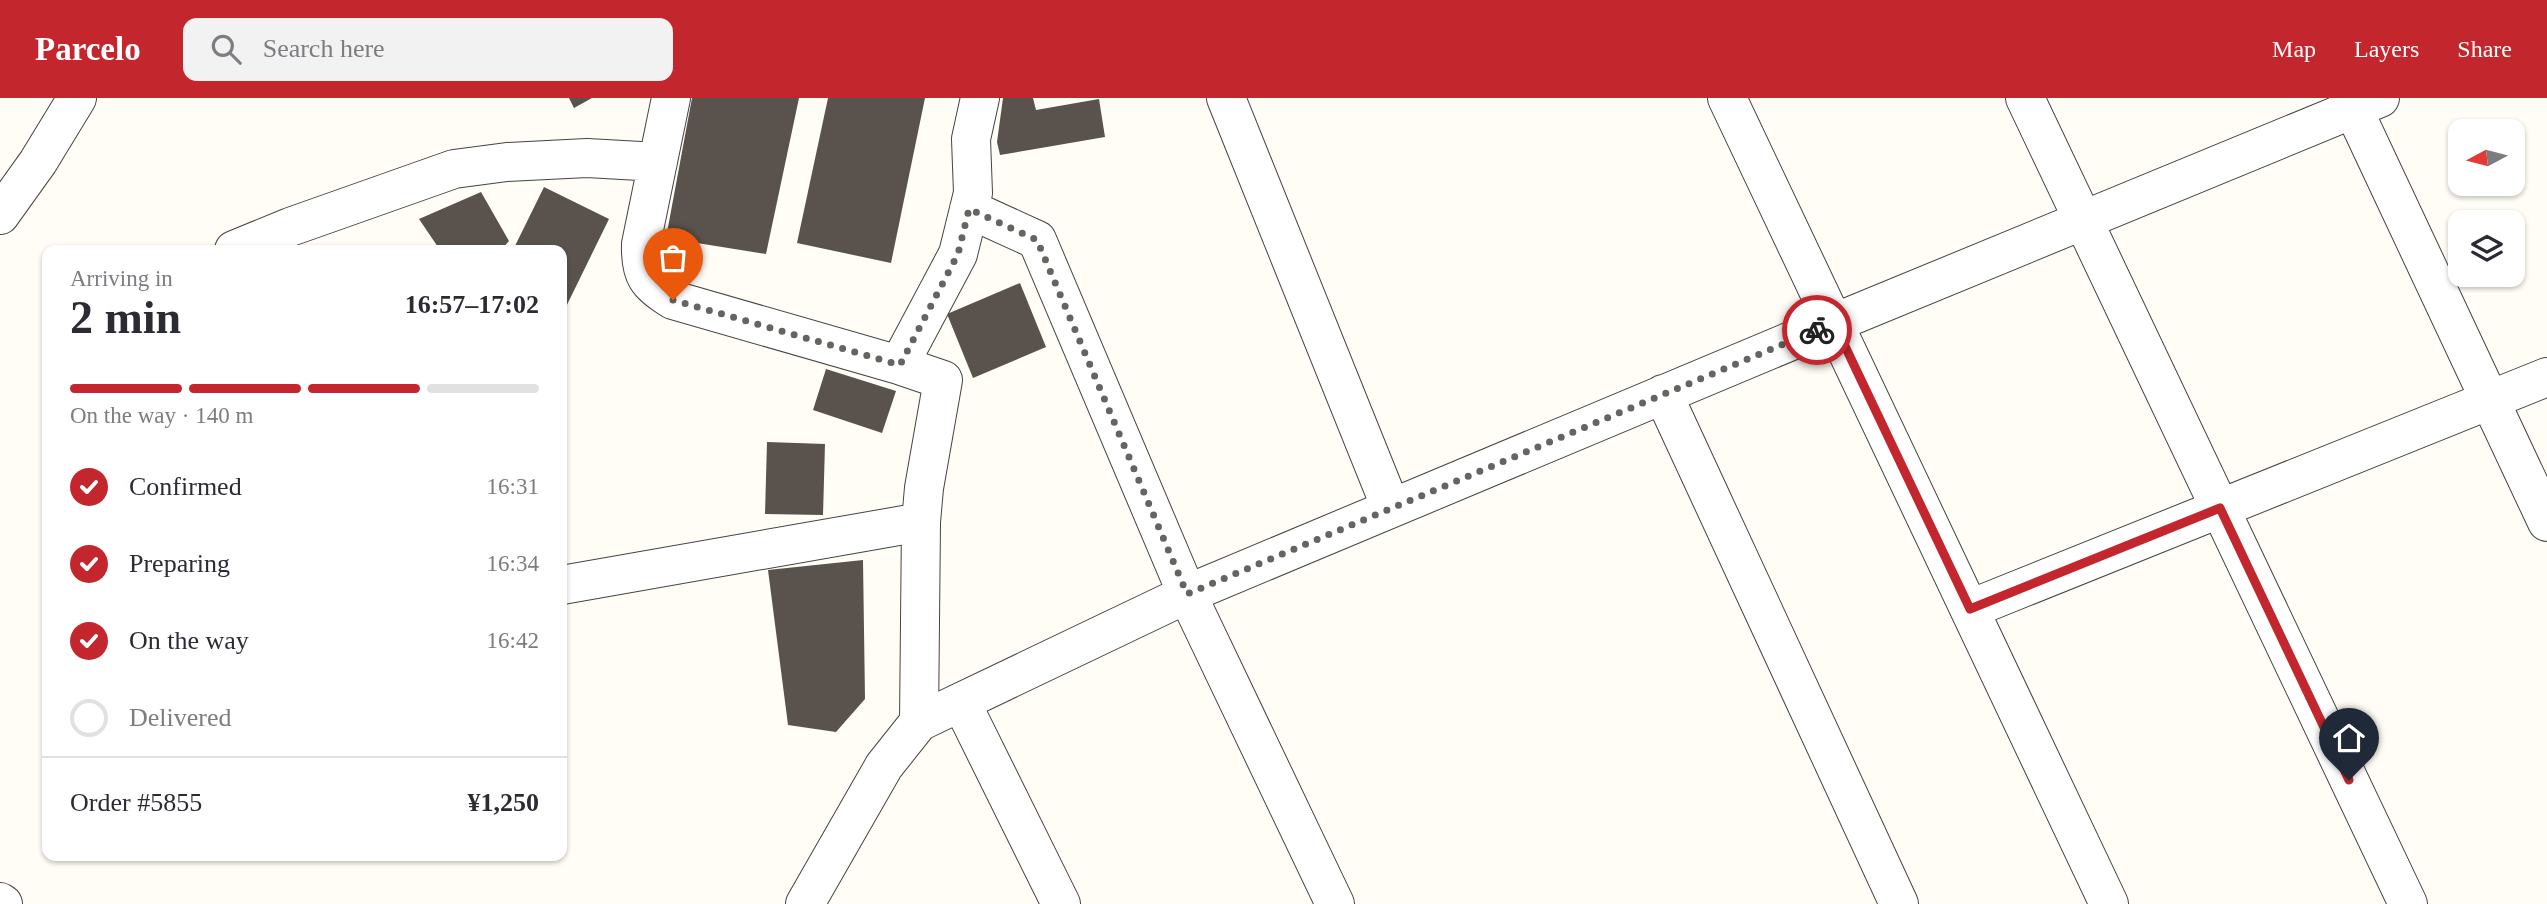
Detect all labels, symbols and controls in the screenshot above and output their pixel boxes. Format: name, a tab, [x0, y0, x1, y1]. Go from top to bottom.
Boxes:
search box	[183, 18, 673, 81]
icon: search	[207, 30, 245, 68]
text: Parcelo	[35, 31, 141, 67]
text: Search here	[263, 34, 385, 63]
text: Map	[2272, 36, 2316, 62]
text: Layers	[2354, 36, 2419, 62]
text: Share	[2457, 36, 2512, 62]
north arrow	[2448, 119, 2525, 196]
map controls	[2448, 119, 2525, 287]
button: layers	[2448, 210, 2525, 287]
pin	[643, 228, 703, 300]
icon: bag	[654, 239, 692, 277]
text: Arriving in	[70, 266, 173, 291]
text: 16:57–17:02	[405, 290, 539, 319]
text: 2 min	[70, 292, 181, 343]
courier	[1782, 295, 1852, 365]
icon: bike	[1798, 311, 1836, 349]
text: On the way · 140 m	[70, 403, 253, 428]
icon: check	[70, 468, 108, 506]
text: Confirmed	[129, 472, 242, 501]
text: 16:31	[487, 474, 539, 499]
icon: check	[70, 545, 108, 583]
text: Preparing	[129, 549, 230, 578]
text: 16:34	[487, 551, 539, 576]
icon: check	[70, 622, 108, 660]
text: On the way	[129, 626, 249, 655]
text: 16:42	[487, 628, 539, 653]
text: Delivered	[129, 703, 232, 732]
pin	[2319, 708, 2379, 780]
icon: home	[2330, 719, 2368, 757]
text: Order #5855	[70, 788, 202, 817]
text: ¥1,250	[468, 788, 539, 817]

